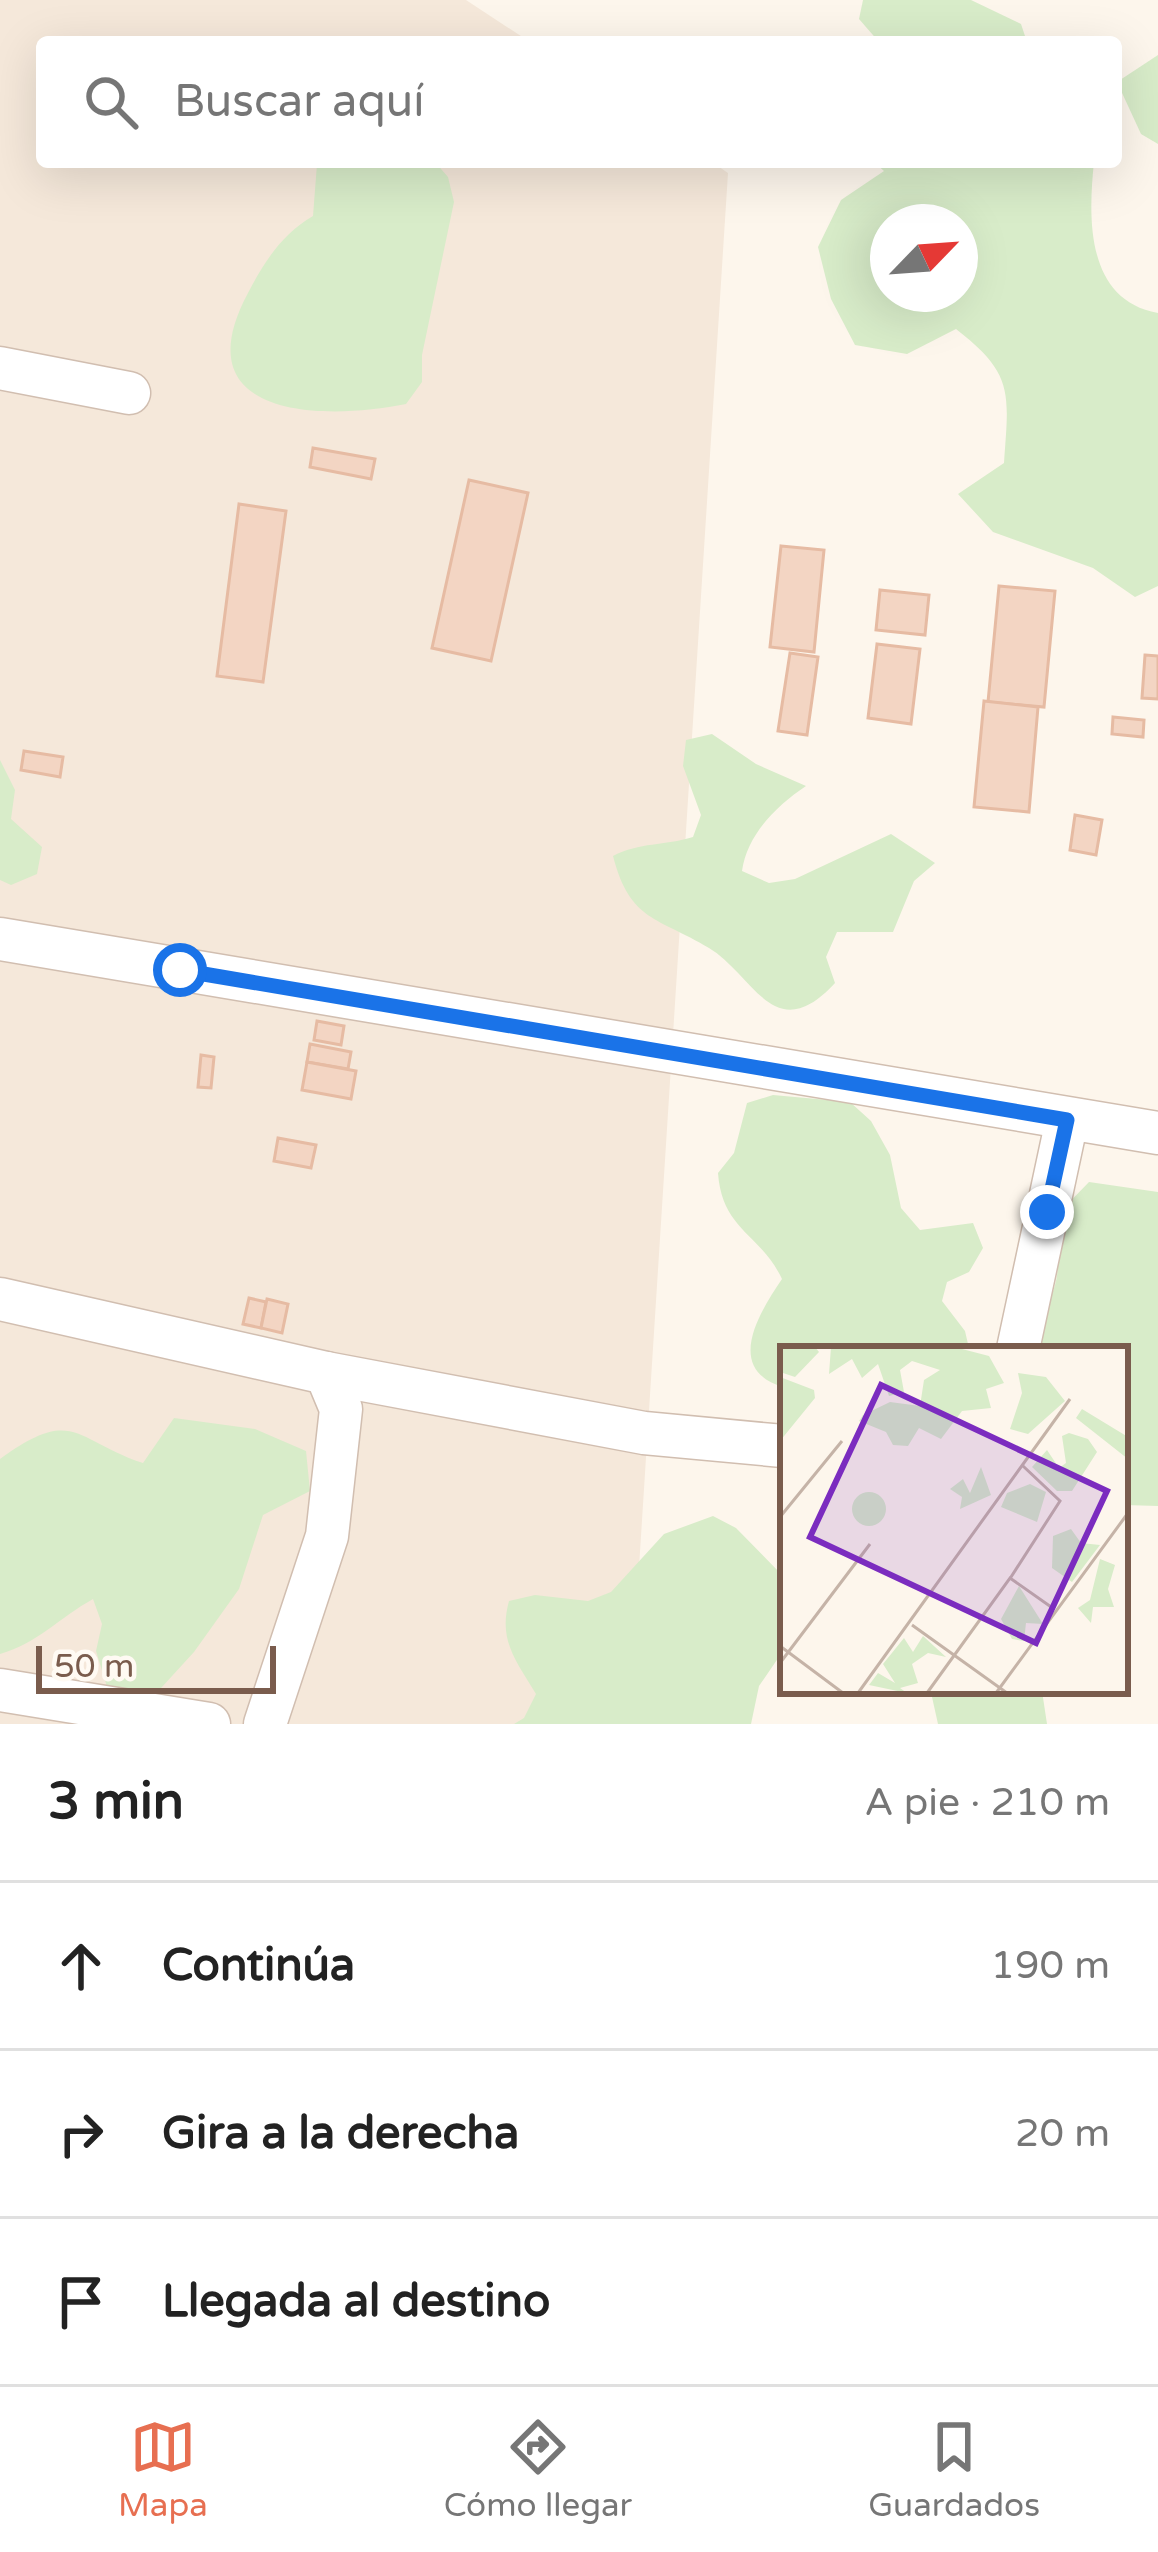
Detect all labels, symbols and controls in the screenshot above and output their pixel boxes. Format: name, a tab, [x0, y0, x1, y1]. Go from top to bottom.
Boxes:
search box	[36, 36, 1122, 168]
icon: search	[78, 69, 144, 135]
text: Buscar aquí	[174, 75, 424, 129]
north arrow	[870, 204, 978, 312]
route start	[153, 943, 207, 997]
route end	[1020, 1185, 1074, 1239]
inset map	[780, 1346, 1128, 1694]
scale bar	[36, 1640, 276, 1693]
text: 50 m	[54, 1647, 134, 1686]
text: 3 min	[48, 1771, 184, 1833]
text: A pie · 210 m	[865, 1779, 1110, 1826]
icon: ahead	[48, 1933, 114, 1999]
text: Continúa	[162, 1939, 355, 1993]
text: 190 m	[991, 1942, 1110, 1989]
icon: right	[48, 2101, 114, 2167]
text: Gira a la derecha	[162, 2107, 519, 2161]
text: 20 m	[1015, 2110, 1110, 2157]
icon: arrive	[48, 2269, 114, 2335]
text: Llegada al destino	[162, 2275, 550, 2329]
tab: Mapa	[118, 2414, 208, 2525]
tab: Cómo llegar	[444, 2414, 632, 2525]
tab: Guardados	[868, 2414, 1040, 2525]

